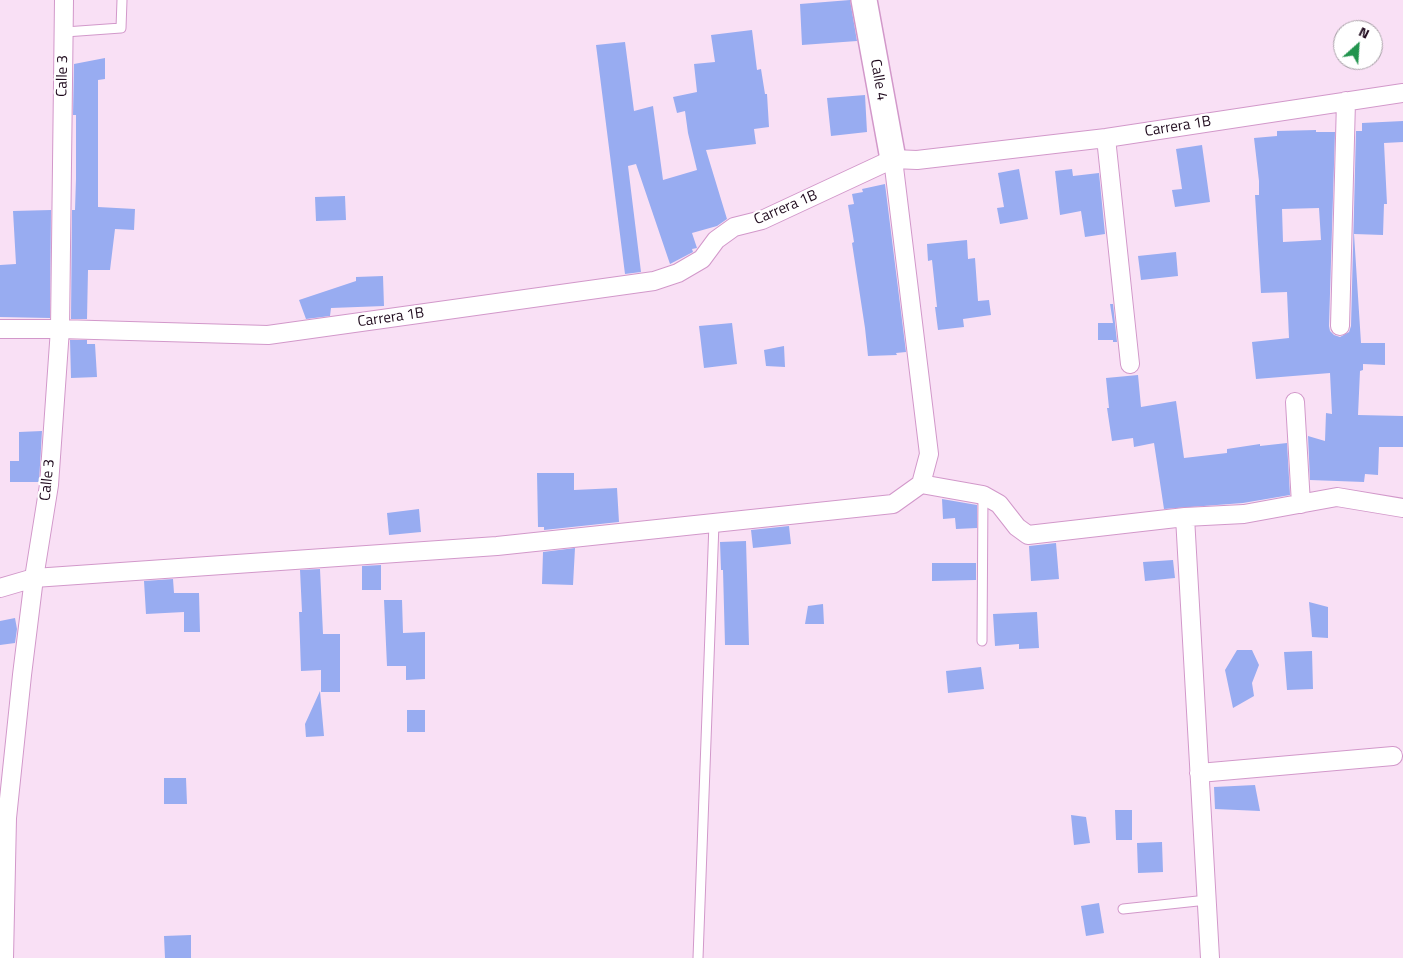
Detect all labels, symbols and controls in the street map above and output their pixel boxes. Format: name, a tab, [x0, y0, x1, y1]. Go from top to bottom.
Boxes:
north arrow	[1333, 20, 1383, 70]
text: N	[1355, 20, 1373, 44]
street label: Calle 3	[54, 55, 72, 97]
street label: Calle 4	[866, 58, 890, 102]
street label: Carrera 1B	[1143, 113, 1213, 141]
street label: Carrera 1B	[752, 187, 820, 229]
street label: Carrera 1B	[357, 304, 425, 332]
street label: Calle 3	[37, 458, 59, 502]

